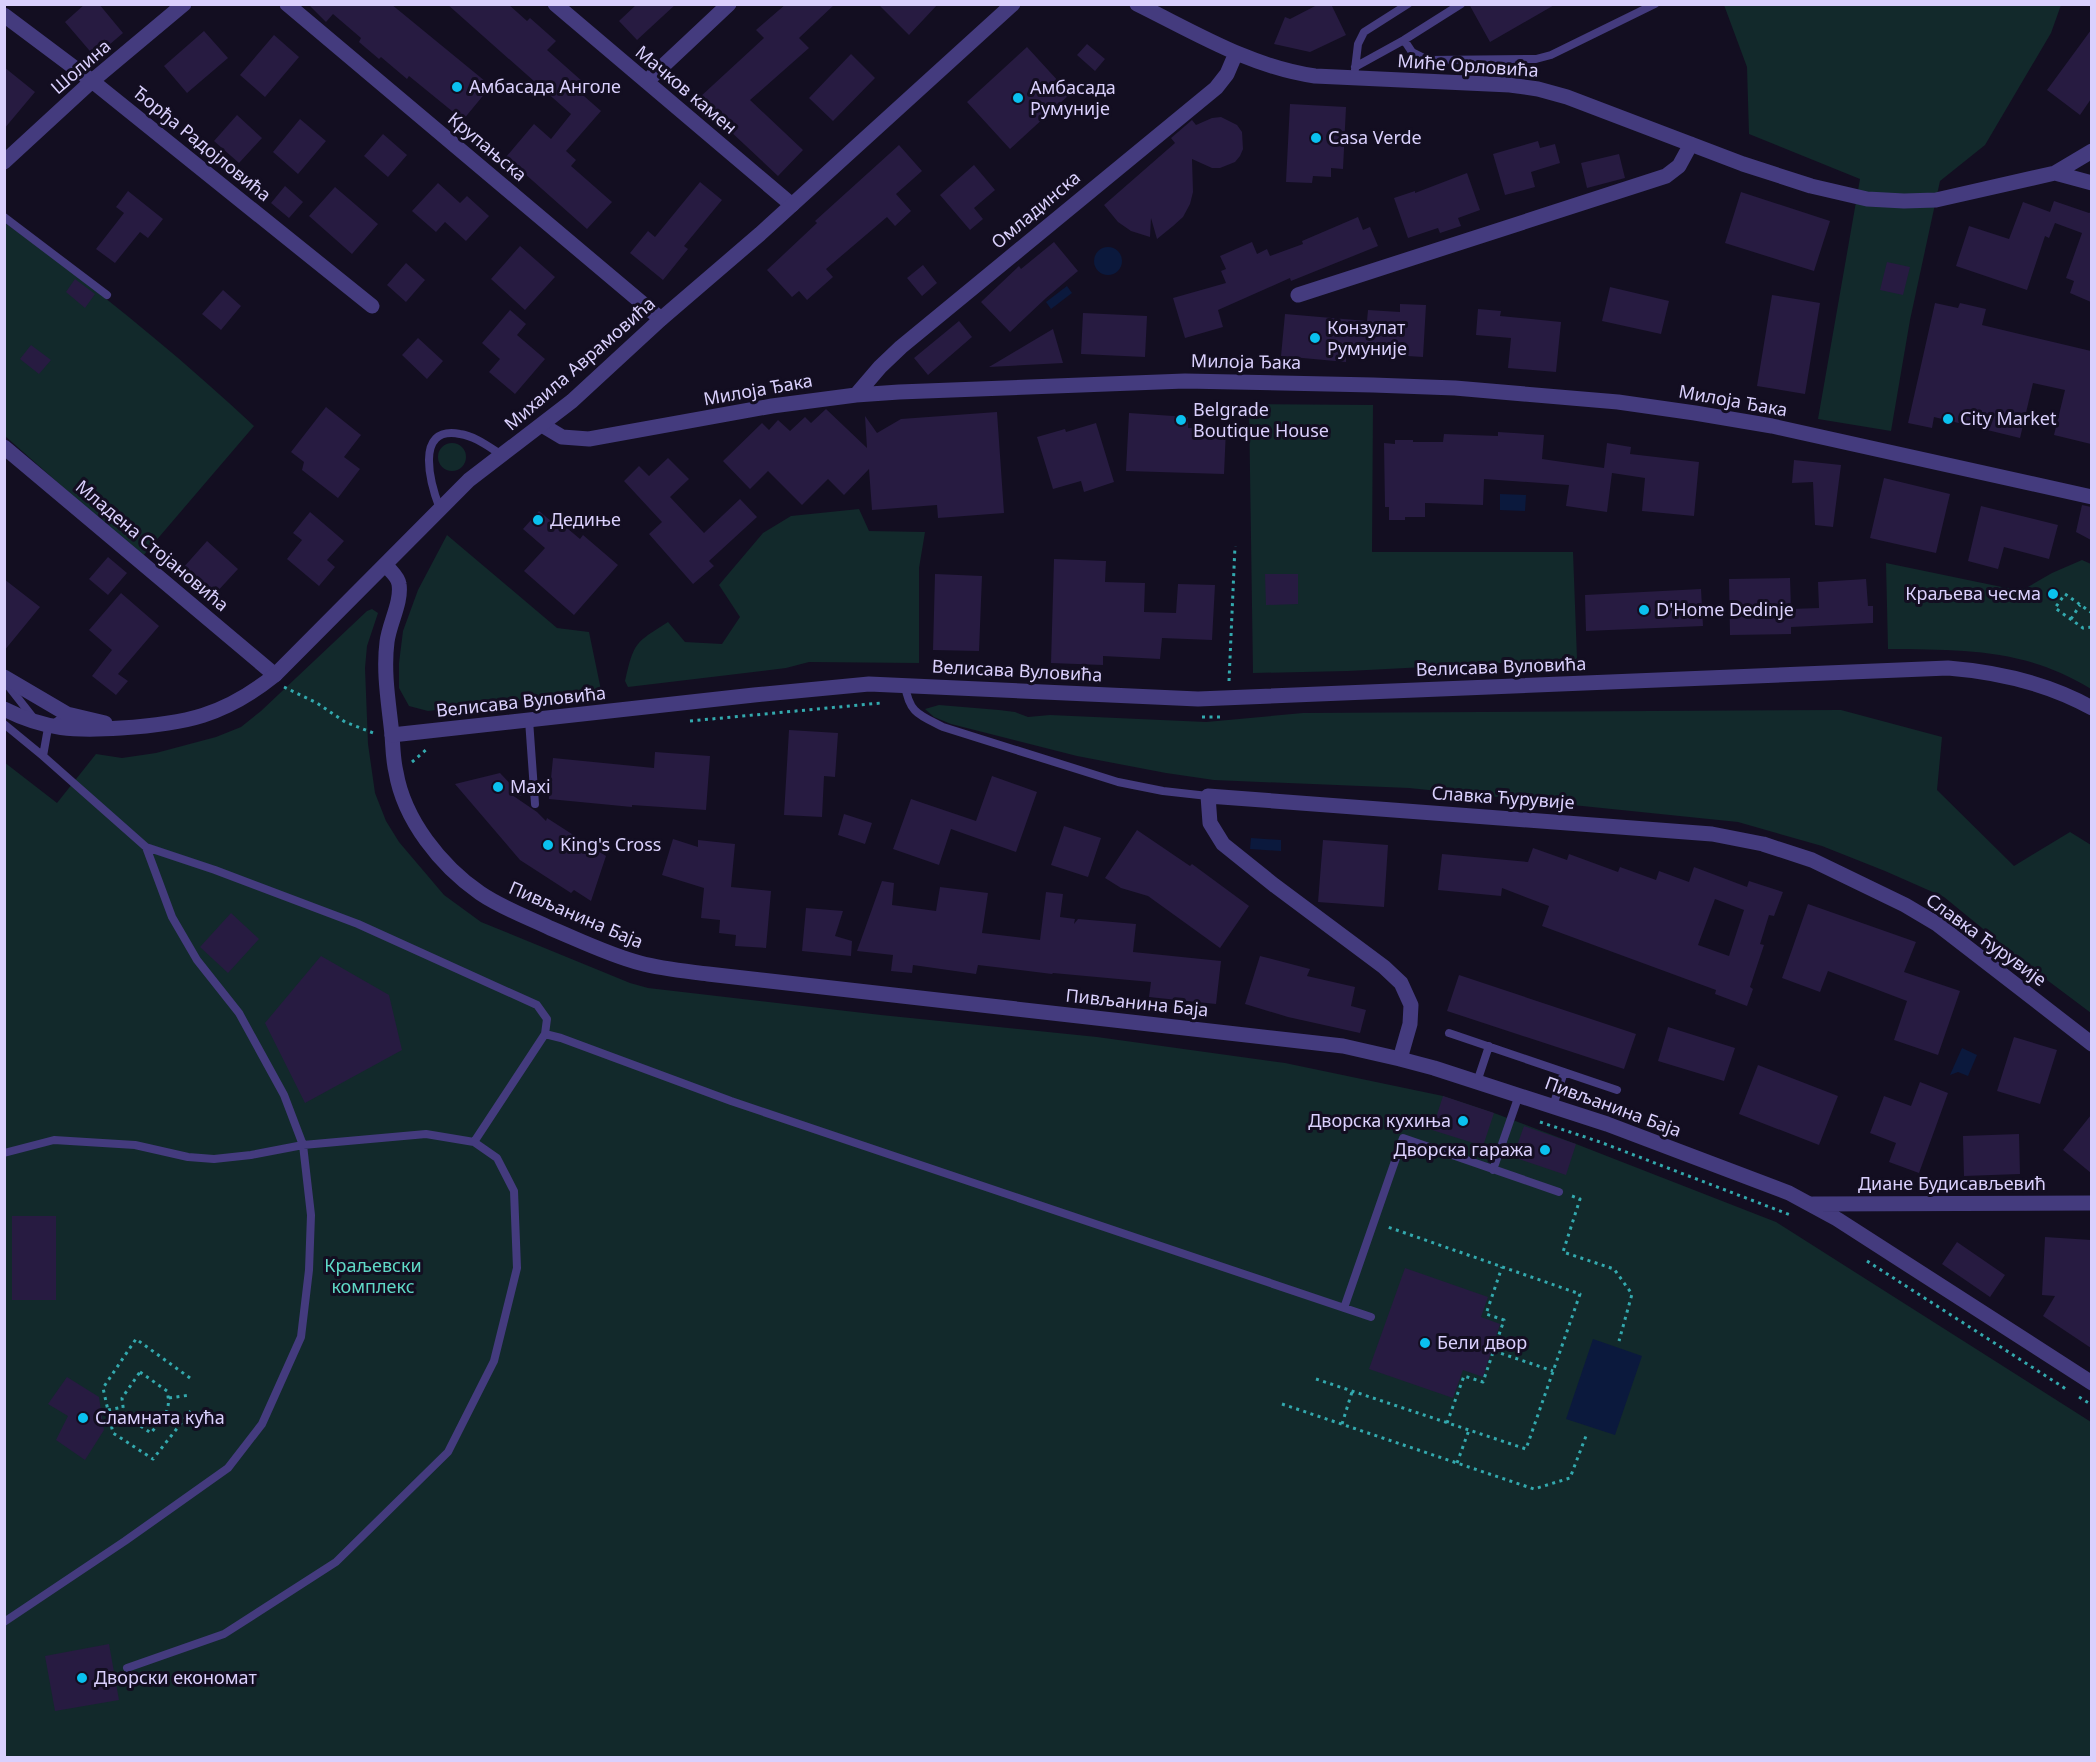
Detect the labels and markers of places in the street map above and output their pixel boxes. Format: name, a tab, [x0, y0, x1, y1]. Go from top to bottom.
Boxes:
place label: Амбасада Анголе	[469, 74, 621, 98]
place label: Амбасада Румуније	[1030, 75, 1116, 120]
marker: Амбасада Анголе	[450, 80, 464, 94]
marker: Амбасада Румуније	[1011, 91, 1025, 105]
place label: Casa Verde	[1328, 125, 1422, 149]
marker: Casa Verde	[1309, 131, 1323, 145]
place label: Конзулат Румуније	[1327, 315, 1407, 360]
marker: Конзулат Румуније	[1308, 331, 1322, 345]
place label: Belgrade Boutique House	[1193, 397, 1329, 442]
place label: City Market	[1960, 406, 2057, 430]
marker: City Market	[1941, 412, 1955, 426]
marker: Belgrade Boutique House	[1174, 413, 1188, 427]
place label: Дедиње	[550, 507, 621, 531]
marker: Дедиње	[531, 513, 545, 527]
place label: Краљева чесма	[1905, 581, 2041, 605]
marker: Краљева чесма	[2046, 587, 2060, 601]
place label: D'Home Dedinje	[1656, 597, 1794, 621]
marker: D'Home Dedinje	[1637, 603, 1651, 617]
place label: Maxi	[510, 774, 551, 798]
marker: Maxi	[491, 780, 505, 794]
place label: King's Cross	[560, 832, 661, 856]
marker: King's Cross	[541, 838, 555, 852]
place label: Дворска кухиња	[1308, 1108, 1451, 1132]
marker: Дворска кухиња	[1456, 1114, 1470, 1128]
place label: Дворска гаража	[1394, 1137, 1533, 1161]
marker: Дворска гаража	[1538, 1143, 1552, 1157]
place label: Бели двор	[1437, 1330, 1527, 1354]
marker: Бели двор	[1418, 1336, 1432, 1350]
place label: Сламната кућа	[95, 1405, 225, 1429]
marker: Сламната кућа	[76, 1411, 90, 1425]
place label: Дворски економат	[94, 1665, 257, 1689]
marker: Дворски економат	[75, 1671, 89, 1685]

